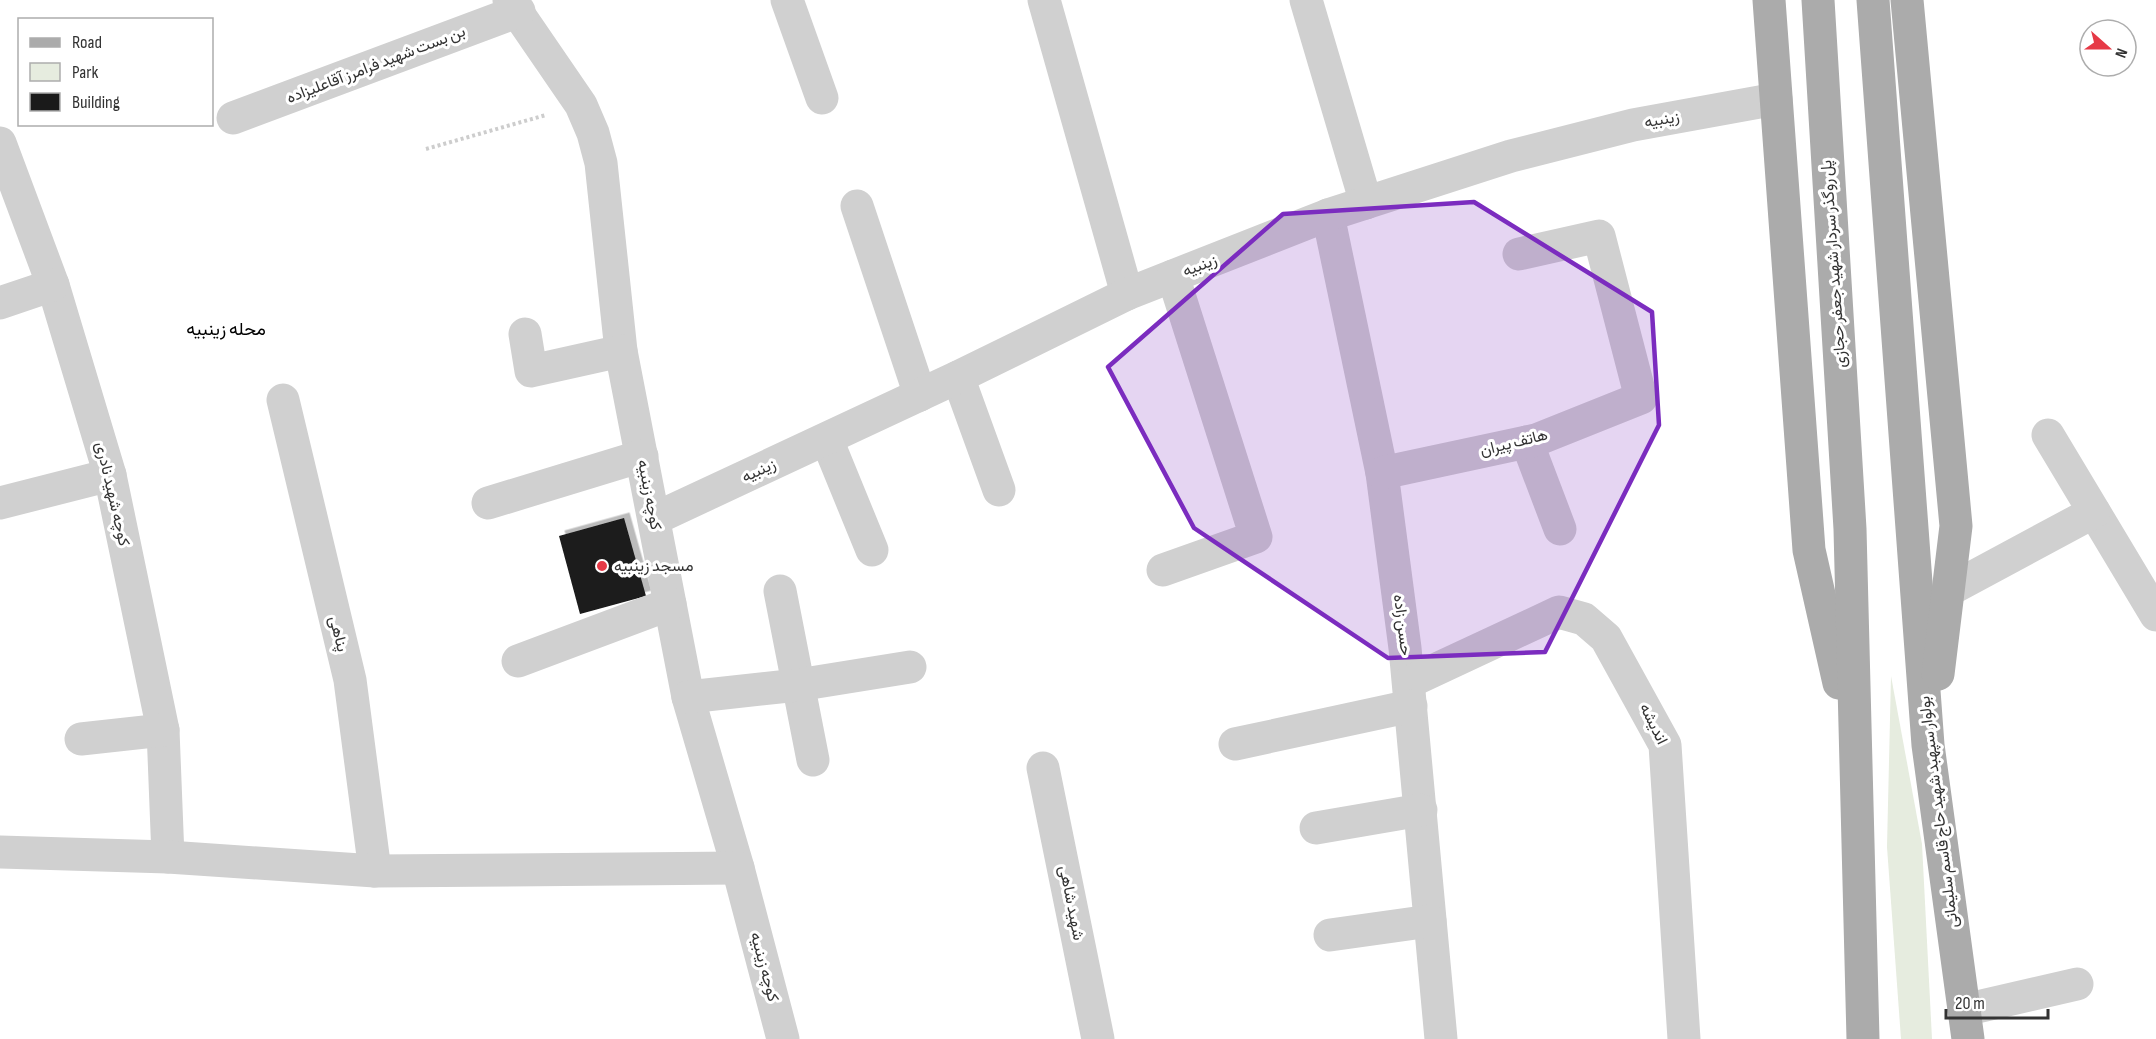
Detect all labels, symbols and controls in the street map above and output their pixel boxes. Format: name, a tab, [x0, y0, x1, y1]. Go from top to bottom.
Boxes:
legend	[18, 18, 213, 126]
north arrow	[2078, 18, 2138, 78]
street label: بن بست شهید فرامرز آقاعلیزاده	[284, 22, 468, 108]
text: Road	[72, 32, 102, 53]
text: N	[2110, 45, 2131, 60]
text: Park	[72, 62, 98, 83]
text: Building	[72, 92, 120, 113]
street label: زینبیه	[1643, 108, 1681, 132]
street label: پل روگذر سردار شهید جعفر حجازی	[1817, 159, 1852, 369]
street label: زینبیه	[1180, 251, 1220, 281]
district label: محله زینبیه	[186, 319, 266, 340]
street label: هاتف پیران	[1478, 425, 1550, 462]
street label: کوچه شهید نادری	[90, 440, 133, 548]
street label: زینبیه	[739, 455, 779, 487]
street label: کوچه زینبیه	[632, 458, 665, 532]
place label: مسجد زینبیه	[614, 557, 694, 576]
marker: مسجد زینبیه	[595, 559, 609, 573]
street label: حسن زاده	[1389, 593, 1415, 657]
street label: پناهی	[323, 614, 352, 654]
street label: بولوار سپهبد شهید حاج قاسم سلیمانی	[1915, 695, 1964, 929]
street label: اندیشه	[1635, 700, 1671, 748]
street label: شهید شاهی	[1054, 864, 1088, 942]
street label: کوچه زینبیه	[745, 930, 782, 1004]
scale bar	[1946, 982, 2048, 1020]
text: 20 m	[1955, 993, 1985, 1014]

